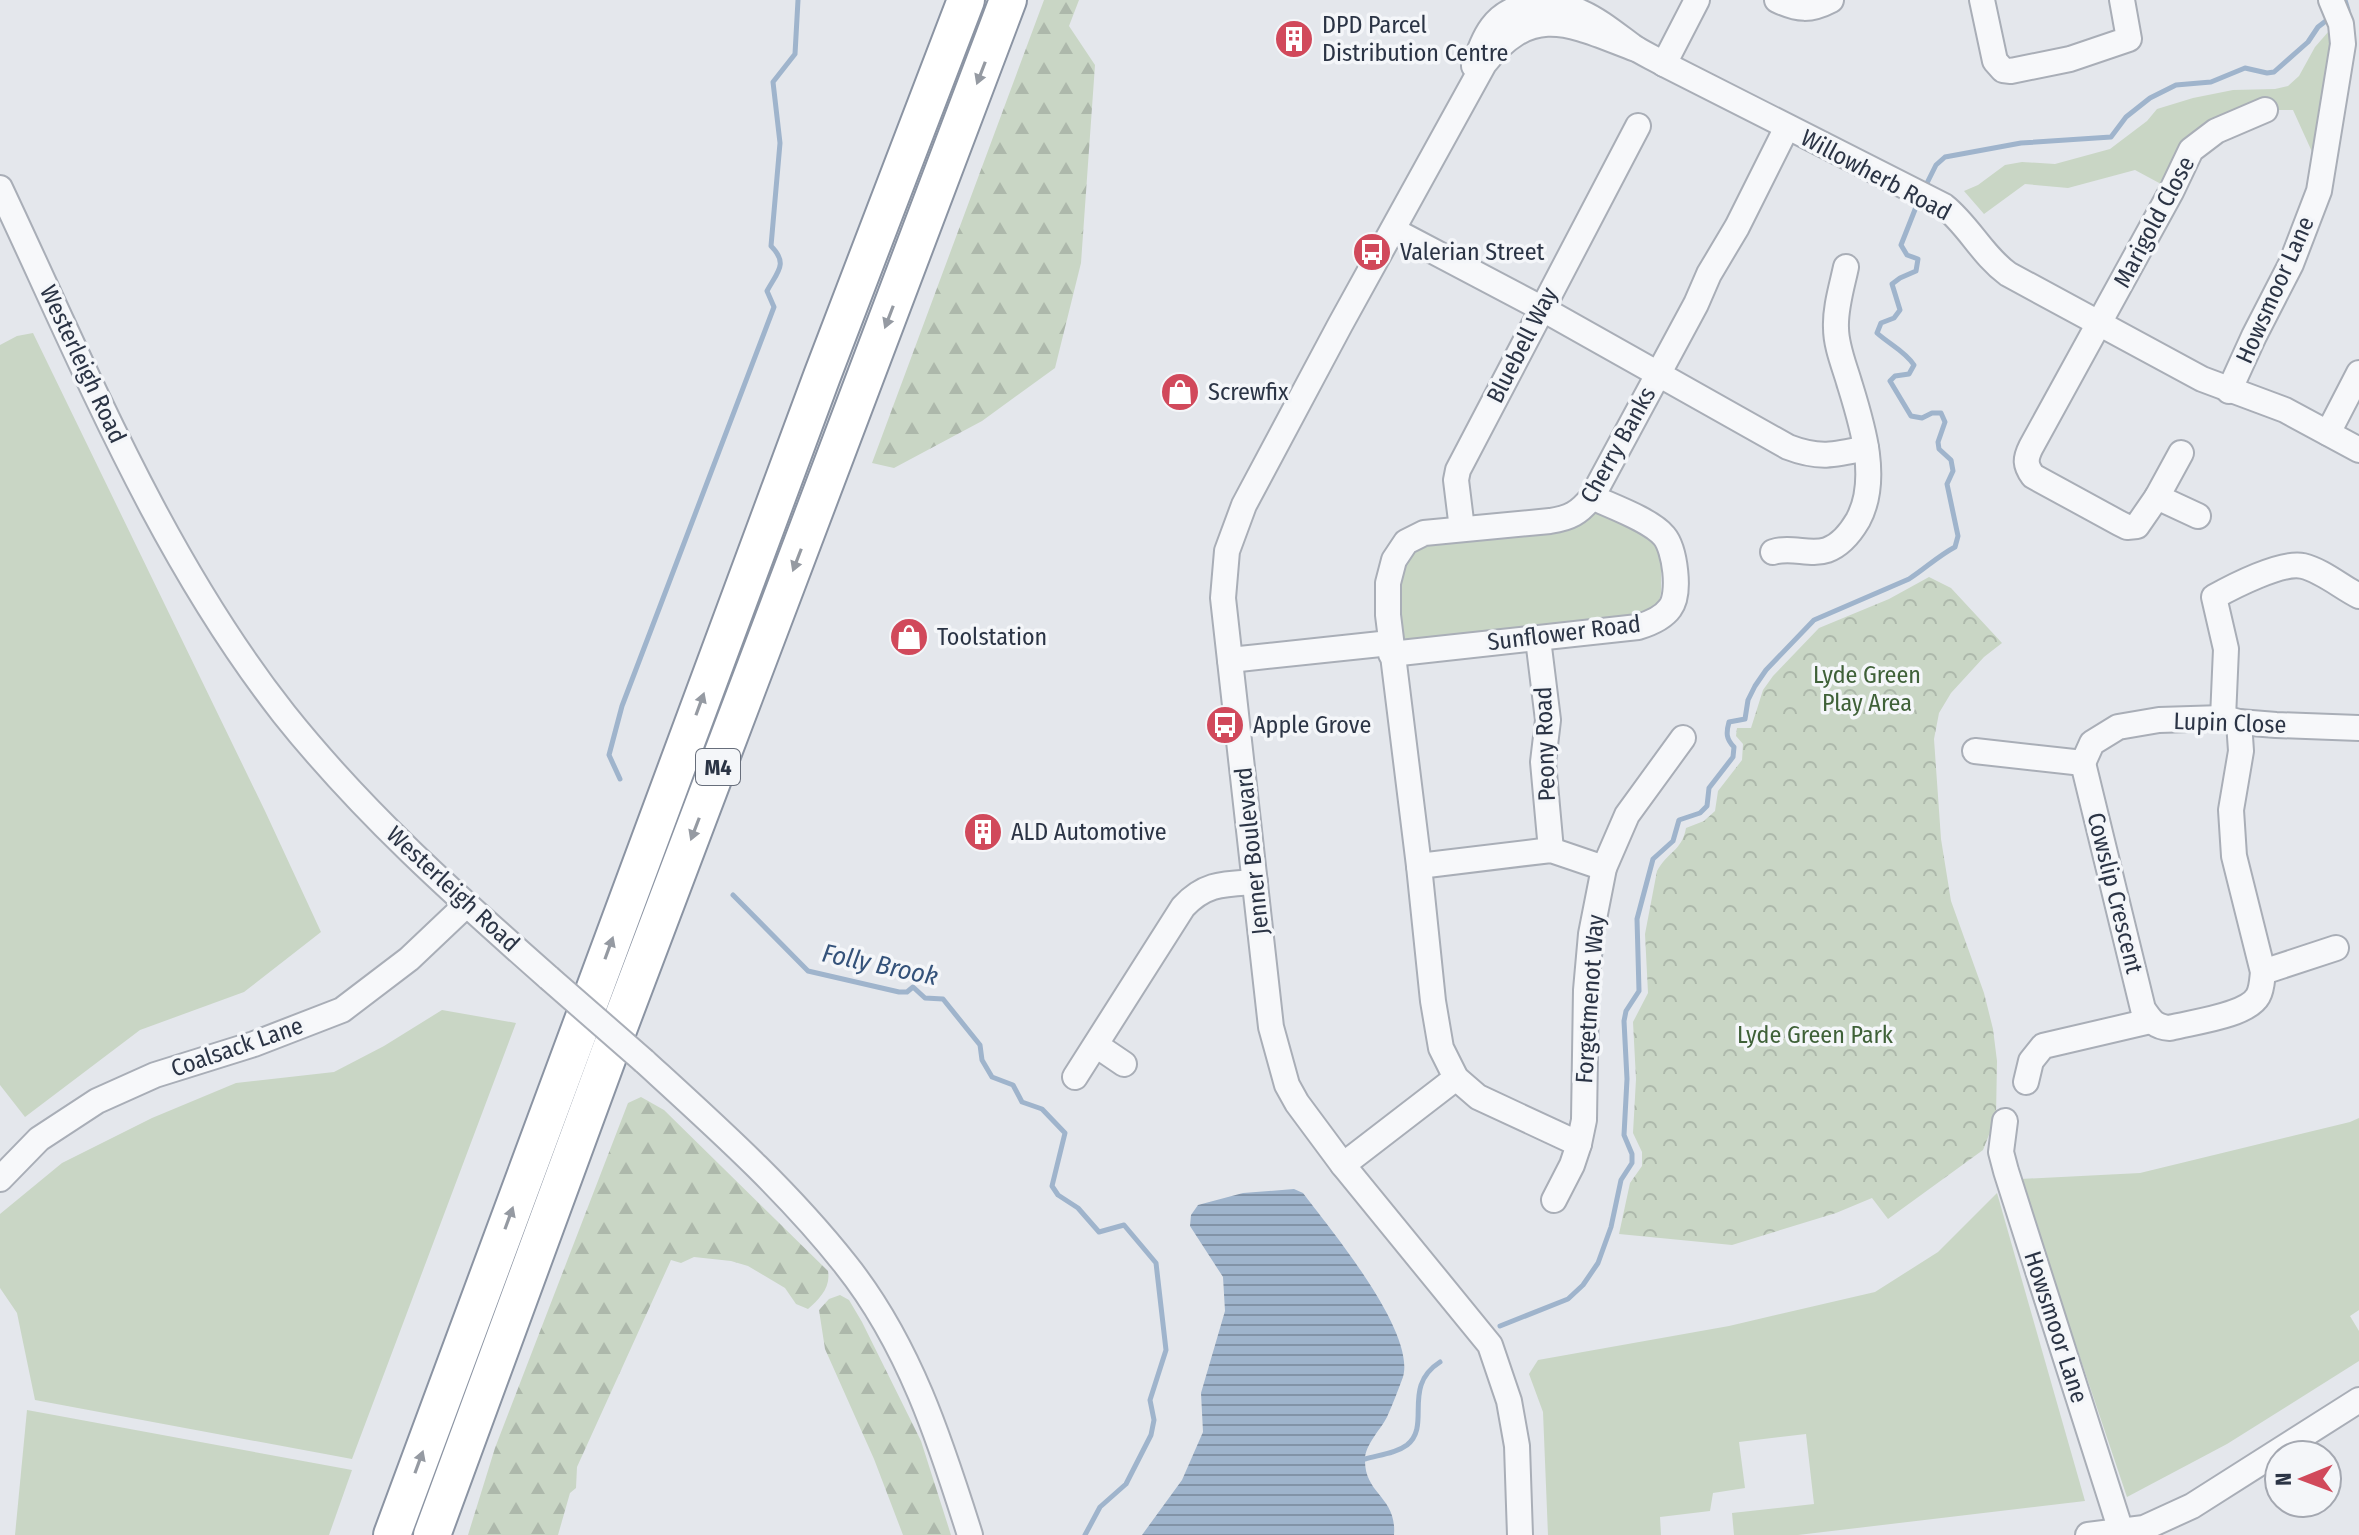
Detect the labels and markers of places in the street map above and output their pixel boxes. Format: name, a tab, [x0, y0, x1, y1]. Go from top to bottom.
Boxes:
place label: DPD Parcel Distribution Centre	[1322, 11, 1508, 67]
building icon: DPD Parcel Distribution Centre	[1273, 18, 1315, 60]
bus stop icon: Valerian Street	[1351, 231, 1393, 273]
place label: Valerian Street	[1400, 238, 1544, 266]
shop icon: Screwfix	[1159, 371, 1201, 413]
place label: Screwfix	[1208, 378, 1289, 406]
shop icon: Toolstation	[888, 616, 930, 658]
place label: Toolstation	[937, 623, 1047, 651]
bus stop icon: Apple Grove	[1204, 704, 1246, 746]
place label: Apple Grove	[1253, 711, 1371, 739]
building icon: ALD Automotive	[962, 811, 1004, 853]
place label: ALD Automotive	[1011, 818, 1167, 846]

